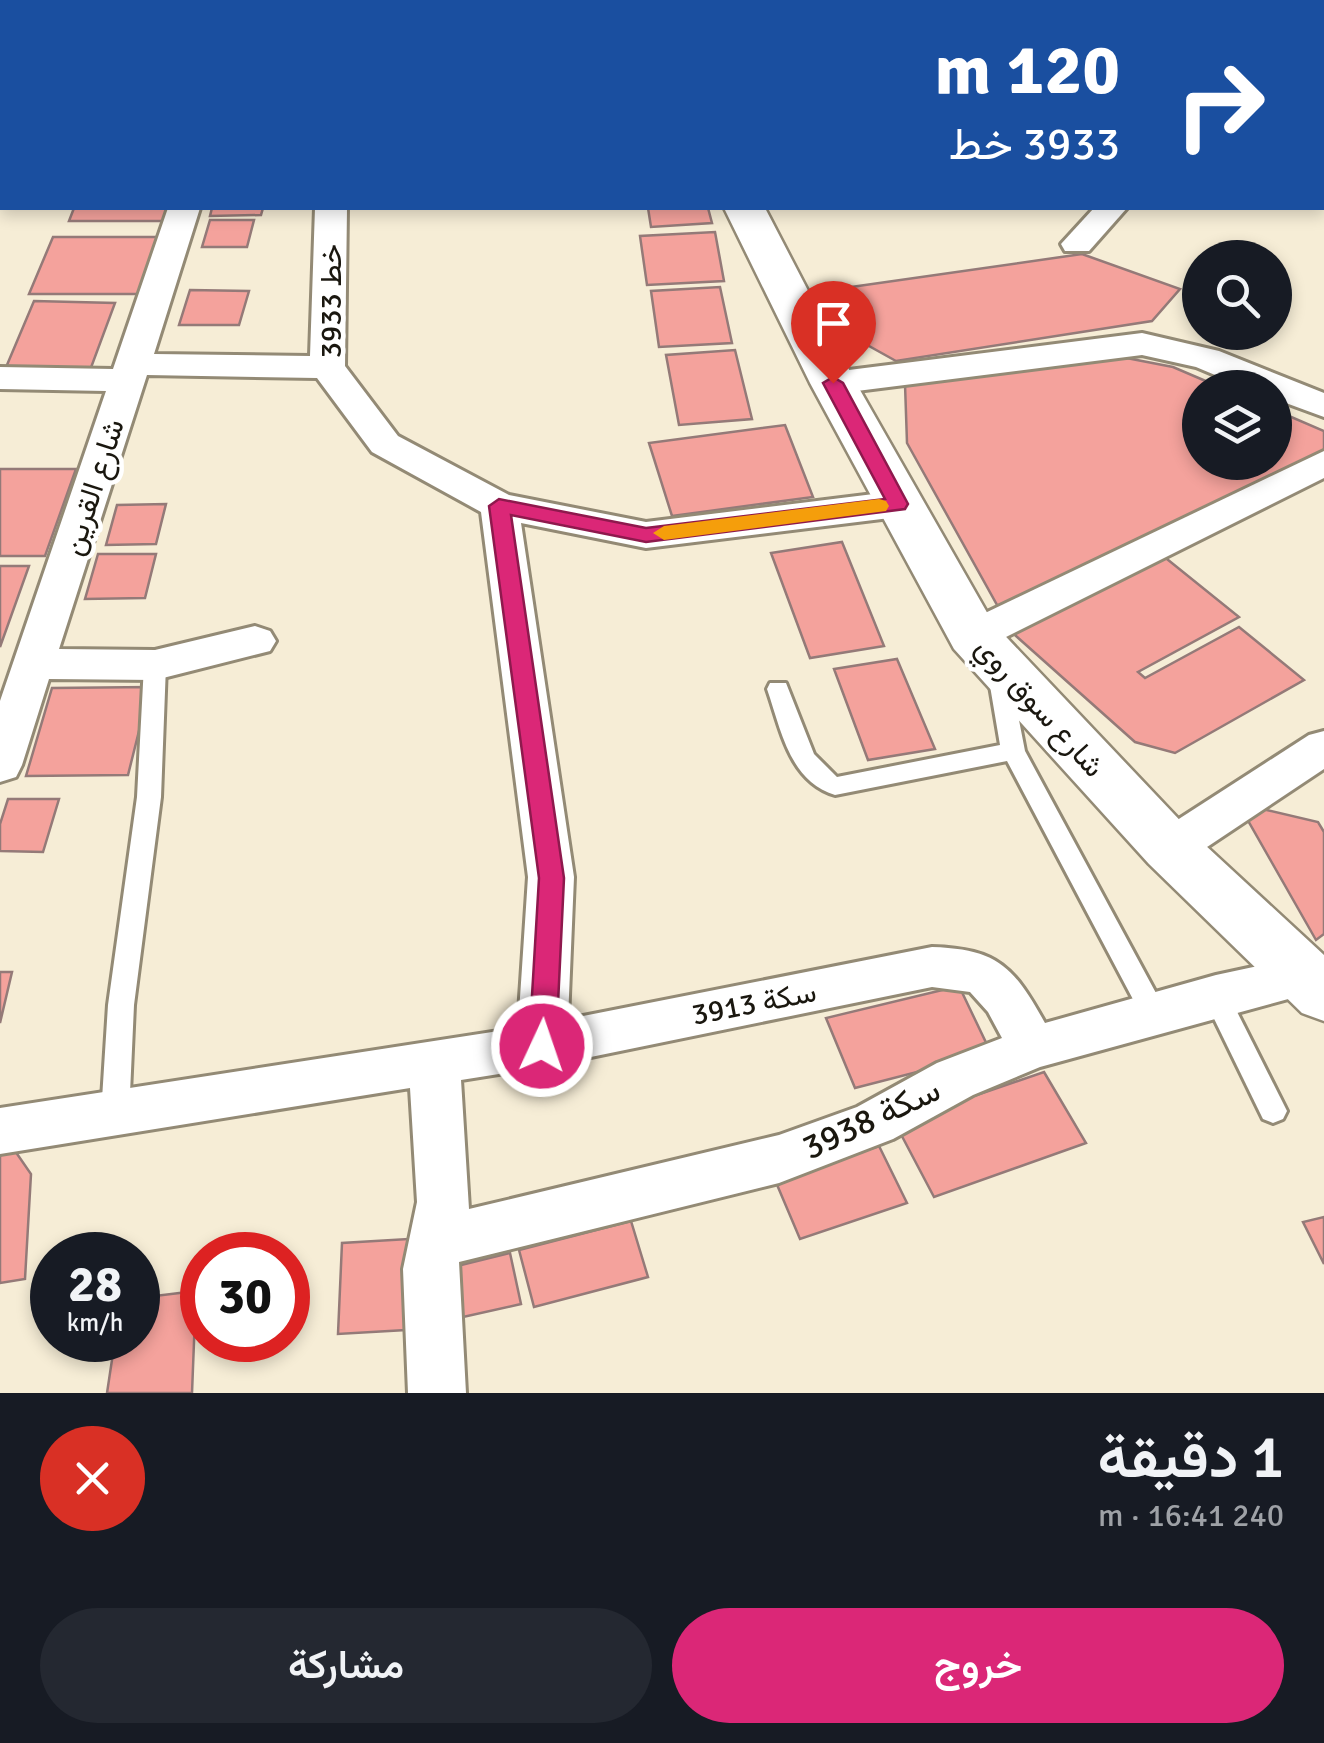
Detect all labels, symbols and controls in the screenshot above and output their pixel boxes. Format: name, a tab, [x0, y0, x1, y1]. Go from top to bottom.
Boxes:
text: 120 m	[935, 27, 1120, 113]
icon: right	[1155, 40, 1285, 170]
text: 3933 خط	[948, 117, 1120, 172]
map controls	[1182, 240, 1292, 480]
button: search	[1182, 240, 1292, 350]
street label: 3933 خط	[313, 244, 350, 358]
pin	[791, 281, 876, 384]
icon: arrive	[806, 296, 861, 351]
button: layers	[1182, 370, 1292, 480]
street label: شارع القرين	[54, 414, 134, 560]
street label: شارع سوق روي	[963, 630, 1112, 788]
street label: سكة 3913	[689, 973, 819, 1034]
position arrow	[490, 994, 594, 1098]
street label: سكة 3938	[796, 1068, 947, 1169]
speed limit sign: 30	[180, 1232, 310, 1362]
text: 28	[68, 1254, 122, 1316]
text: km/h	[67, 1307, 123, 1338]
text: 1 دقيقة	[1098, 1421, 1284, 1495]
button: close	[40, 1426, 145, 1531]
text: 240 m · 16:41	[1098, 1496, 1284, 1535]
button: مشاركة	[40, 1608, 652, 1723]
button: خروج	[672, 1608, 1284, 1723]

